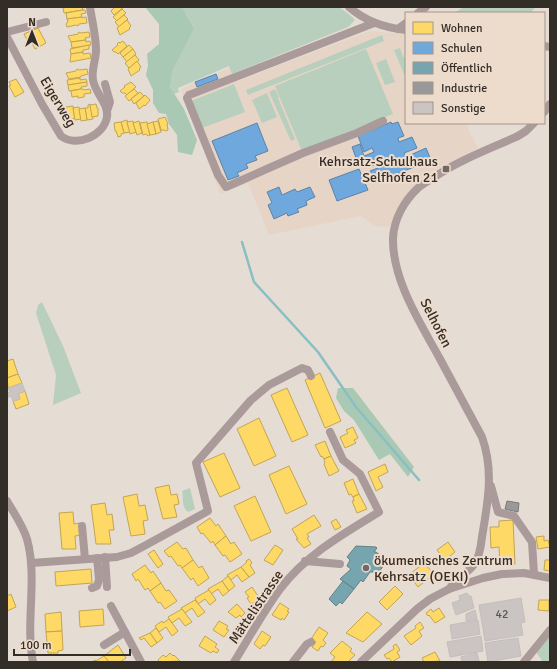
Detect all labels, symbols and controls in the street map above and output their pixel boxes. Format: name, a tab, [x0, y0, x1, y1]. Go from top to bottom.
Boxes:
north arrow	[12, 12, 52, 52]
legend	[405, 12, 545, 124]
text: N	[28, 16, 36, 29]
text: Wohnen	[441, 21, 483, 36]
text: Schulen	[441, 41, 482, 56]
text: Öffentlich	[441, 61, 492, 76]
street label: Eigerweg	[36, 74, 80, 130]
text: Industrie	[441, 81, 487, 96]
text: Sonstige	[441, 101, 486, 116]
place label: Kehrsatz-Schulhaus Selfhofen 21	[319, 153, 438, 186]
marker: Kehrsatz-Schulhaus Selfhofen 21	[441, 164, 451, 174]
street label: Selhofen	[416, 296, 456, 350]
place label: ökumenisches Zentrum Kehrsatz (OEKI)	[374, 552, 513, 585]
marker: ökumenisches Zentrum Kehrsatz (OEKI)	[361, 563, 371, 573]
street label: Mättelistrasse	[225, 567, 287, 647]
house number: 42	[496, 607, 508, 622]
scale bar	[14, 631, 130, 657]
text: 100 m	[20, 638, 52, 653]

